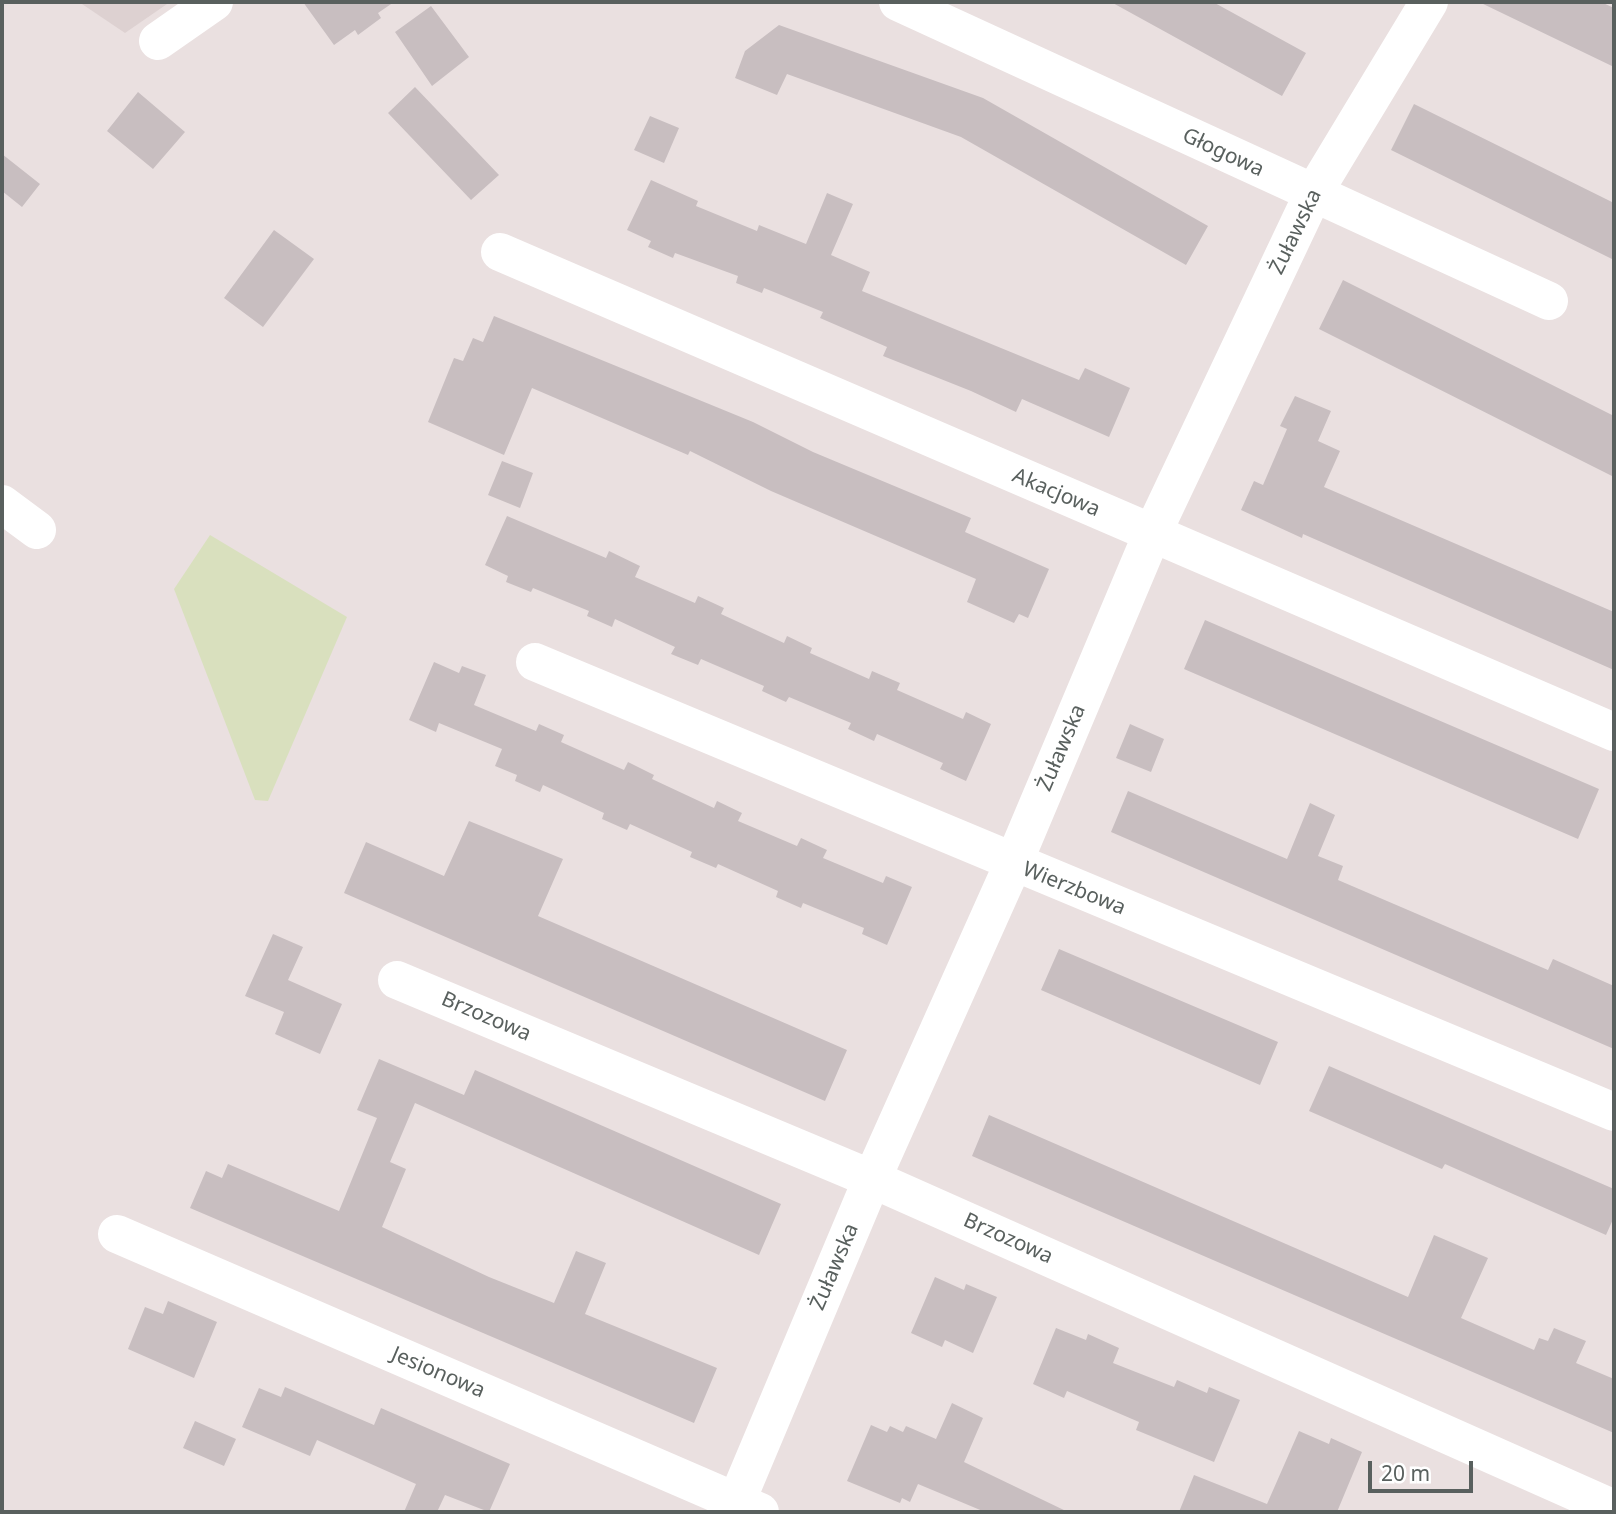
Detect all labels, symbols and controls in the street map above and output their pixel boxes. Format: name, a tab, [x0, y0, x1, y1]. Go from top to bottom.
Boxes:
street label: Głogowa	[1178, 123, 1268, 183]
street label: Żuławska	[1265, 185, 1327, 279]
street label: Akacjowa	[1009, 463, 1103, 523]
street label: Żuławska	[1032, 701, 1092, 795]
street label: Wierzbowa	[1019, 857, 1129, 921]
street label: Brzozowa	[437, 987, 535, 1047]
street label: Brzozowa	[959, 1208, 1057, 1270]
street label: Żuławska	[805, 1220, 865, 1314]
street label: Jesionowa	[387, 1342, 489, 1404]
scale bar	[1371, 1448, 1476, 1492]
text: 20 m	[1381, 1459, 1430, 1487]

